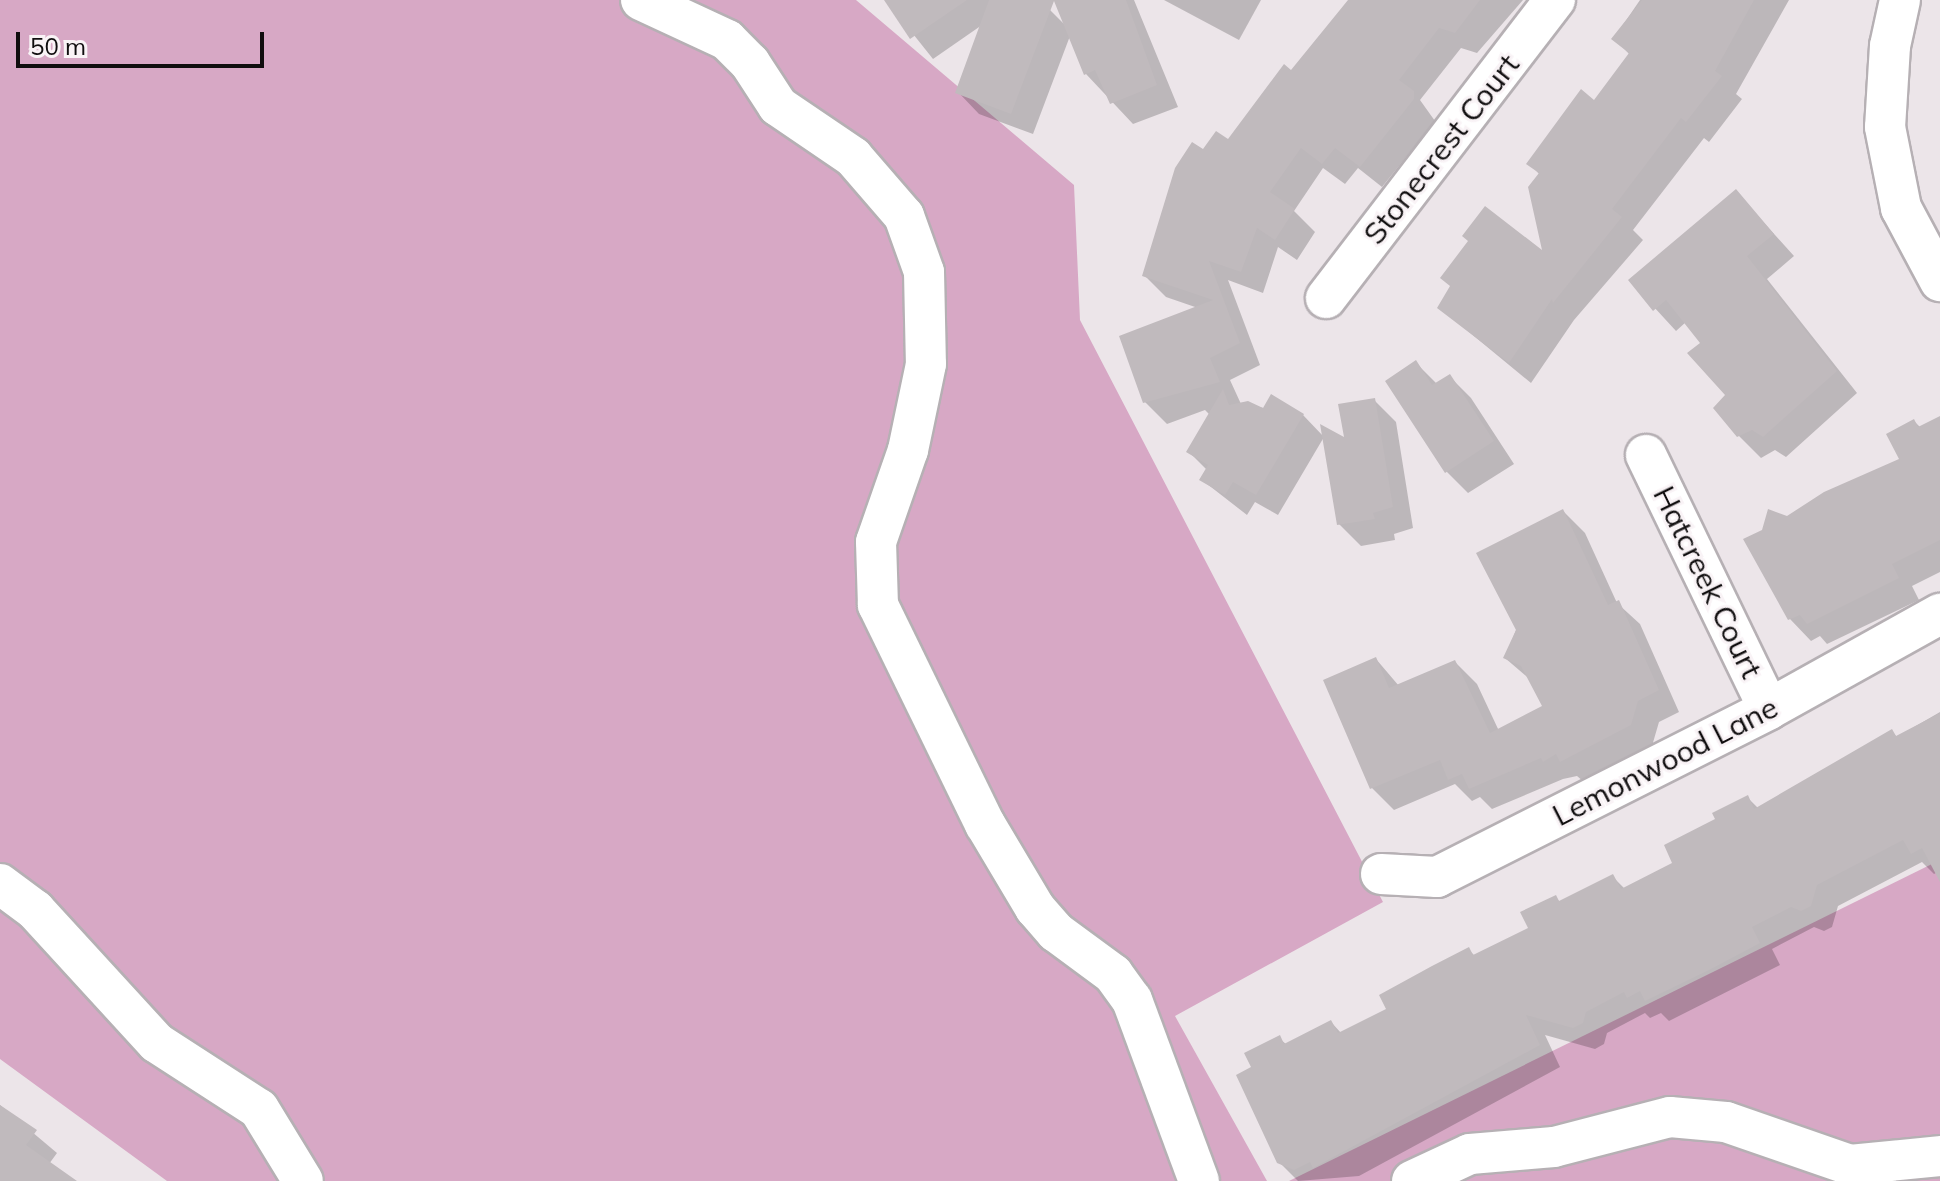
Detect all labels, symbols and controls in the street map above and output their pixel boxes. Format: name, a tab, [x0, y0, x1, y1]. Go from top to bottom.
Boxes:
scale bar	[20, 16, 268, 66]
text: 50 m	[30, 31, 86, 61]
street label: Stonecrest Court	[1356, 47, 1526, 251]
street label: Hatcreek Court	[1646, 480, 1770, 684]
street label: Lemonwood Lane	[1547, 689, 1783, 833]

